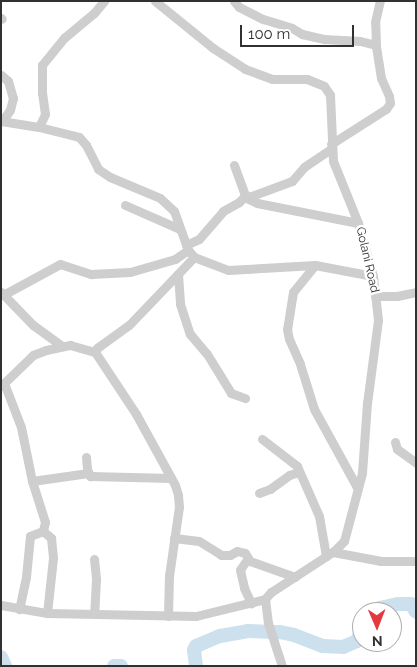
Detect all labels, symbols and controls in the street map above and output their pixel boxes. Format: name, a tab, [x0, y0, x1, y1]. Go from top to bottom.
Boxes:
scale bar	[242, 15, 356, 47]
text: 100 m	[248, 25, 290, 43]
street label: Golani Road	[352, 226, 382, 294]
north arrow	[352, 602, 402, 652]
text: N	[372, 633, 383, 649]

